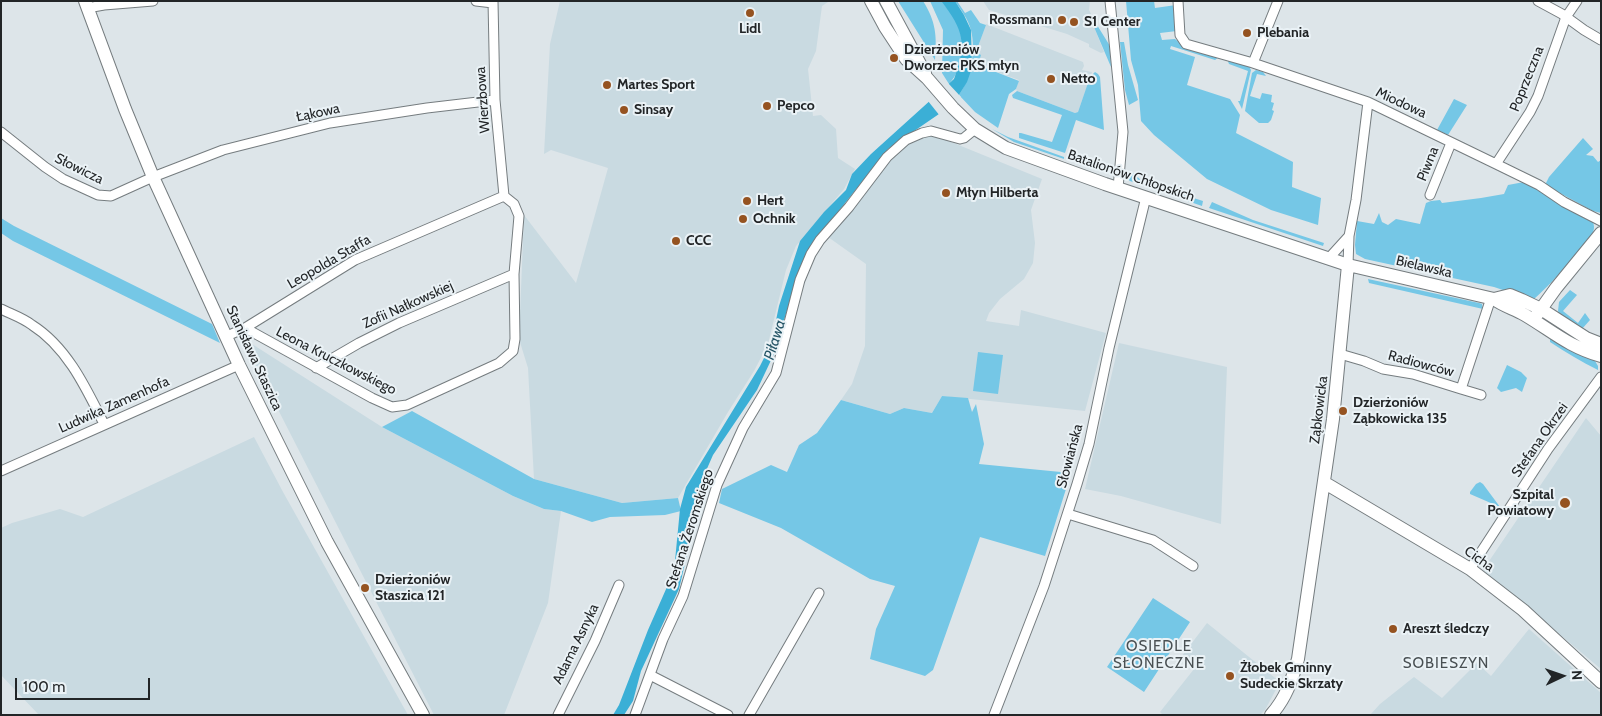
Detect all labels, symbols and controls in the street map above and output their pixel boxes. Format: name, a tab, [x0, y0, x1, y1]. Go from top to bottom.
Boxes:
marker: Lidl	[744, 7, 756, 19]
place label: Rossmann	[989, 12, 1052, 28]
marker: Rossmann	[1056, 14, 1068, 26]
place label: S1 Center	[1084, 14, 1140, 30]
marker: S1 Center	[1068, 16, 1080, 28]
place label: Lidl	[739, 21, 761, 37]
place label: Plebania	[1257, 25, 1309, 41]
marker: Plebania	[1241, 27, 1253, 39]
place label: Dzierżoniów Dworzec PKS młyn	[904, 42, 1019, 74]
street label: Poprzeczna	[1506, 44, 1548, 114]
marker: Dzierżoniów Dworzec PKS młyn	[888, 52, 900, 64]
street label: Wierzbowa	[472, 66, 494, 134]
place label: Netto	[1061, 71, 1096, 87]
marker: Netto	[1045, 73, 1057, 85]
place label: Martes Sport	[617, 77, 695, 93]
marker: Martes Sport	[601, 79, 613, 91]
street label: Miodowa	[1373, 84, 1429, 122]
place label: Pepco	[777, 98, 815, 114]
street label: Łąkowa	[295, 100, 341, 126]
marker: Pepco	[761, 100, 773, 112]
place label: Sinsay	[634, 102, 673, 118]
marker: Sinsay	[618, 104, 630, 116]
street label: Piwna	[1414, 144, 1442, 184]
street label: Batalionów Chłopskich	[1065, 146, 1197, 206]
street label: Słowicza	[52, 150, 106, 188]
place label: Młyn Hilberta	[956, 185, 1038, 201]
marker: Młyn Hilberta	[940, 187, 952, 199]
place label: Hert	[757, 193, 784, 209]
marker: Hert	[741, 195, 753, 207]
place label: Ochnik	[753, 211, 796, 227]
marker: Ochnik	[737, 213, 749, 225]
street label: Leopolda Staffa	[284, 231, 374, 293]
place label: CCC	[686, 233, 711, 249]
marker: CCC	[670, 235, 682, 247]
street label: Bielawska	[1394, 252, 1454, 282]
street label: Zofii Nałkowskiej	[360, 278, 456, 332]
street label: Stanisława Staszica	[222, 303, 286, 413]
water label: Piława	[760, 318, 790, 362]
street label: Leona Kruczkowskiego	[273, 323, 399, 399]
street label: Radiowców	[1386, 347, 1456, 381]
street label: Ludwika Zamenhofa	[56, 373, 172, 437]
street label: Ząbkowicka	[1307, 375, 1331, 445]
place label: Dzierżoniów Ząbkowicka 135	[1353, 395, 1447, 428]
street label: Stefana Okrzei	[1508, 400, 1572, 480]
marker: Dzierżoniów Ząbkowicka 135	[1337, 405, 1349, 417]
street label: Słowiańska	[1053, 422, 1087, 490]
street label: Stefana Żeromskiego	[663, 467, 717, 591]
place label: Szpital Powiatowy	[1487, 487, 1554, 520]
marker: Szpital Powiatowy	[1558, 496, 1572, 510]
street label: Cicha	[1461, 543, 1497, 575]
place label: Dzierżoniów Staszica 121	[375, 572, 451, 604]
marker: Dzierżoniów Staszica 121	[359, 582, 371, 594]
street label: Adama Asnyka	[549, 601, 603, 687]
place label: Areszt śledczy	[1403, 621, 1489, 637]
marker: Areszt śledczy	[1387, 623, 1399, 635]
district label: OSIEDLE SŁONECZNE	[1112, 638, 1206, 673]
north arrow	[1537, 651, 1587, 701]
district label: SOBIESZYN	[1402, 655, 1490, 673]
place label: Żłobek Gminny Sudeckie Skrzaty	[1240, 660, 1343, 692]
scale bar	[18, 668, 152, 700]
marker: Żłobek Gminny Sudeckie Skrzaty	[1224, 670, 1236, 682]
text: N	[1568, 670, 1586, 681]
text: 100 m	[23, 678, 65, 696]

